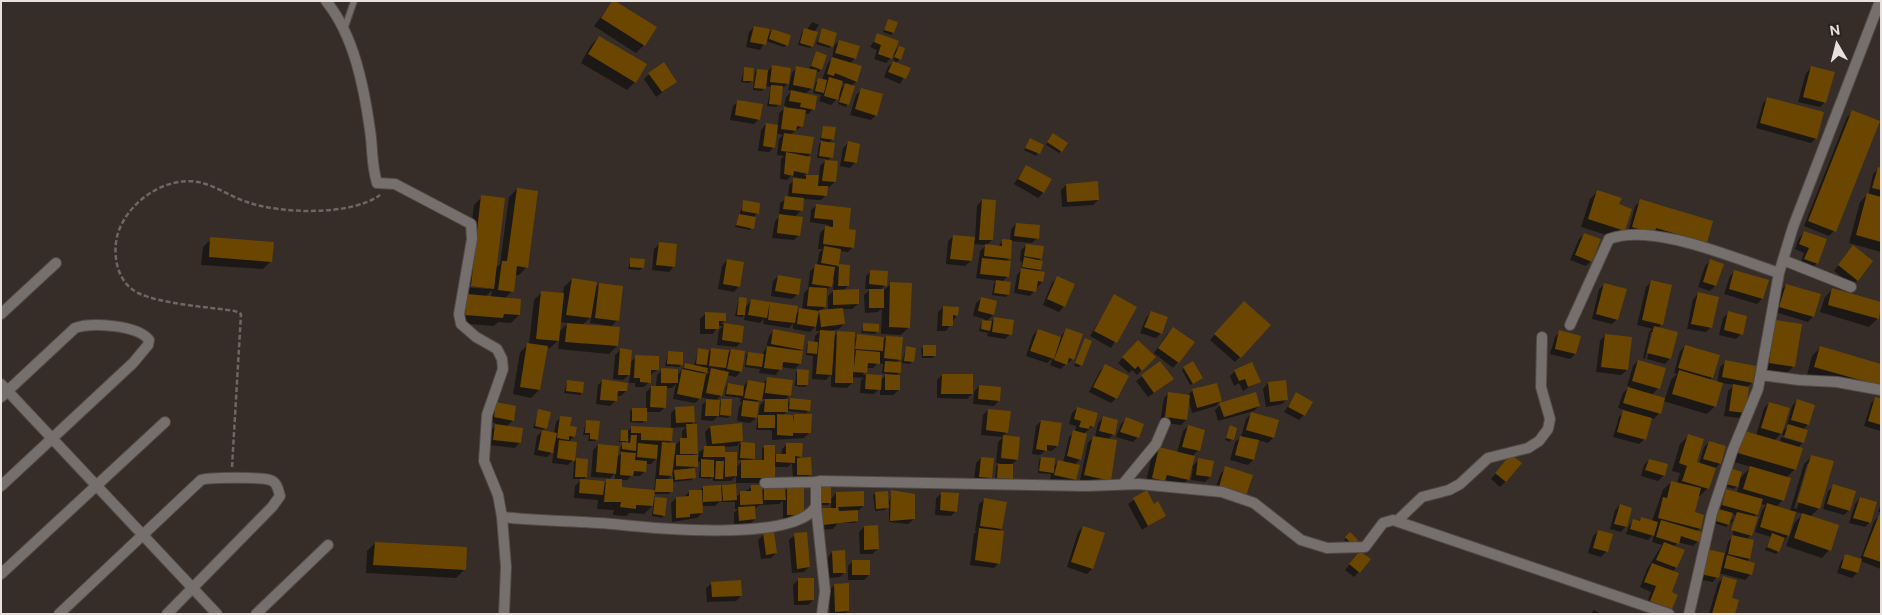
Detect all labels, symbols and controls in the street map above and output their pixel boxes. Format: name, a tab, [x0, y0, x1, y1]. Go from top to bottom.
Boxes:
north arrow	[1812, 20, 1862, 70]
text: N	[1829, 21, 1841, 40]

